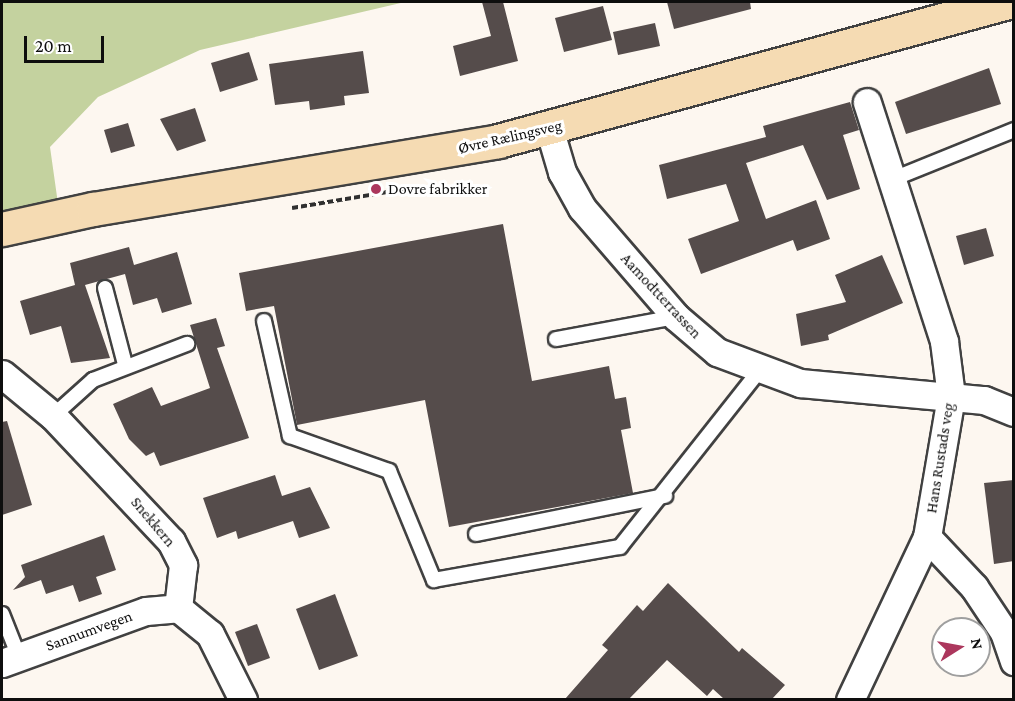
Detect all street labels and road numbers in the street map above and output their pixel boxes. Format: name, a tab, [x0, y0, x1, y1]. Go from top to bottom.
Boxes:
street label: Øvre Rælingsveg	[456, 116, 564, 158]
street label: Aamodtterrassen	[617, 249, 705, 343]
street label: Hans Rustads veg	[922, 401, 958, 515]
street label: Snekkern	[126, 493, 180, 551]
street label: Sannumvegen	[43, 606, 135, 656]

